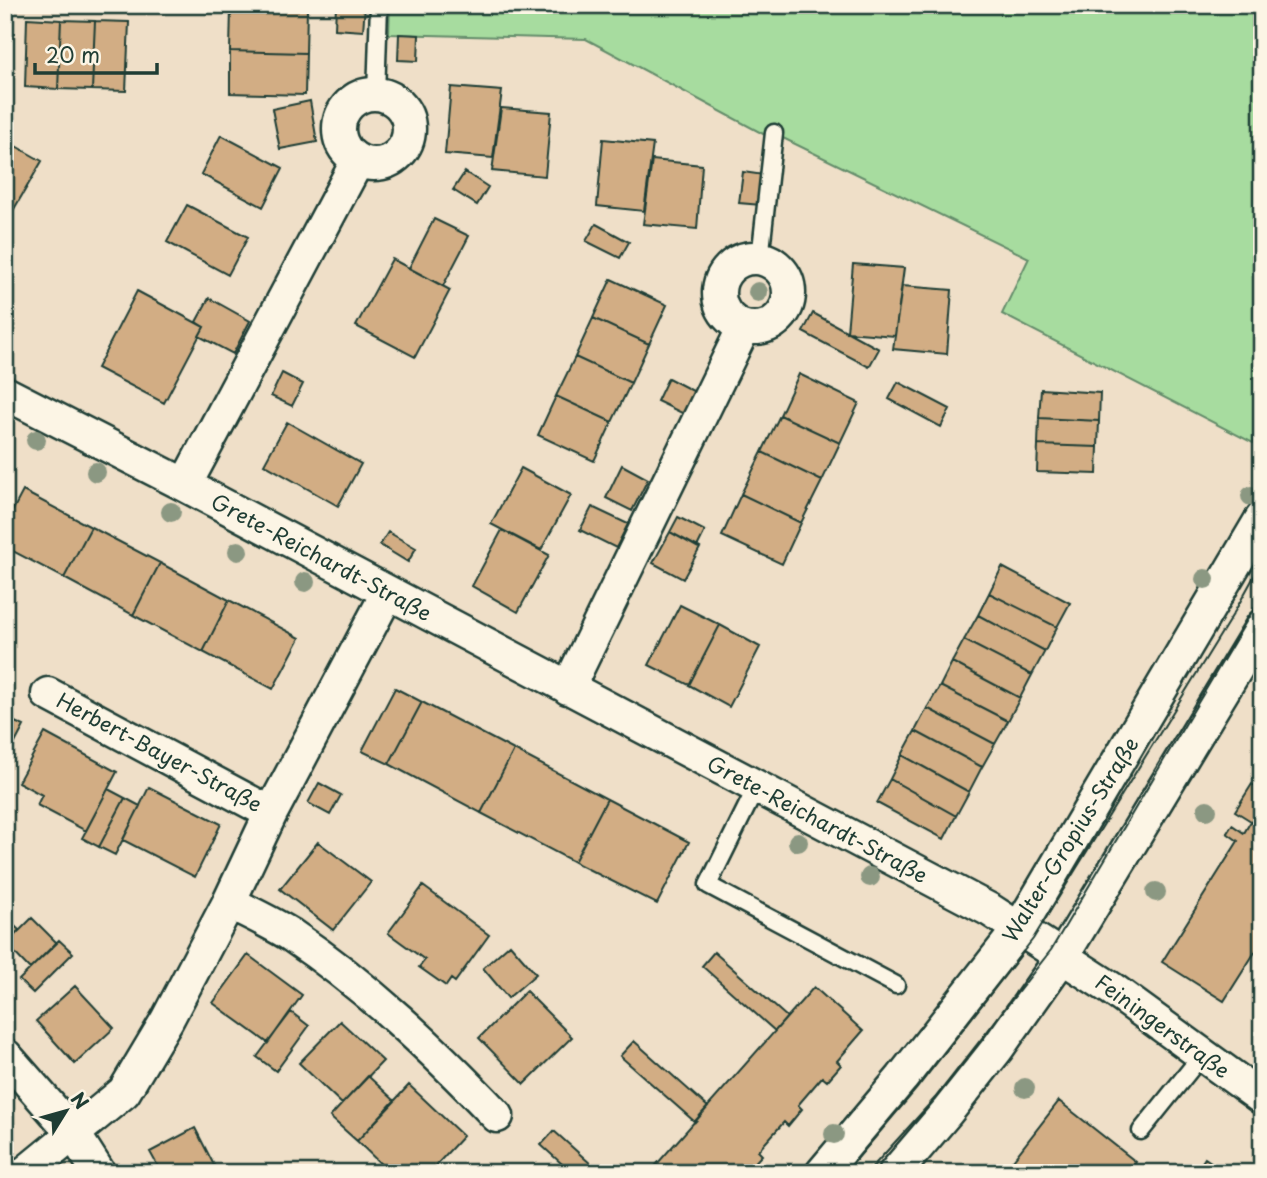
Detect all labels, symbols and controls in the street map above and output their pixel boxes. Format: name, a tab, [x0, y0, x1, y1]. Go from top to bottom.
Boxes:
scale bar	[35, 32, 158, 76]
text: 20 m	[46, 38, 100, 70]
street label: Grete-Reichardt-Straße	[206, 484, 438, 628]
street label: Herbert-Bayer-Straße	[51, 683, 268, 819]
street label: Walter-Gropius-Straße	[993, 730, 1146, 948]
street label: Grete-Reichardt-Straße	[702, 746, 934, 890]
street label: Feiningerstraße	[1089, 965, 1237, 1085]
north arrow	[32, 1076, 102, 1146]
text: N	[65, 1086, 96, 1115]

